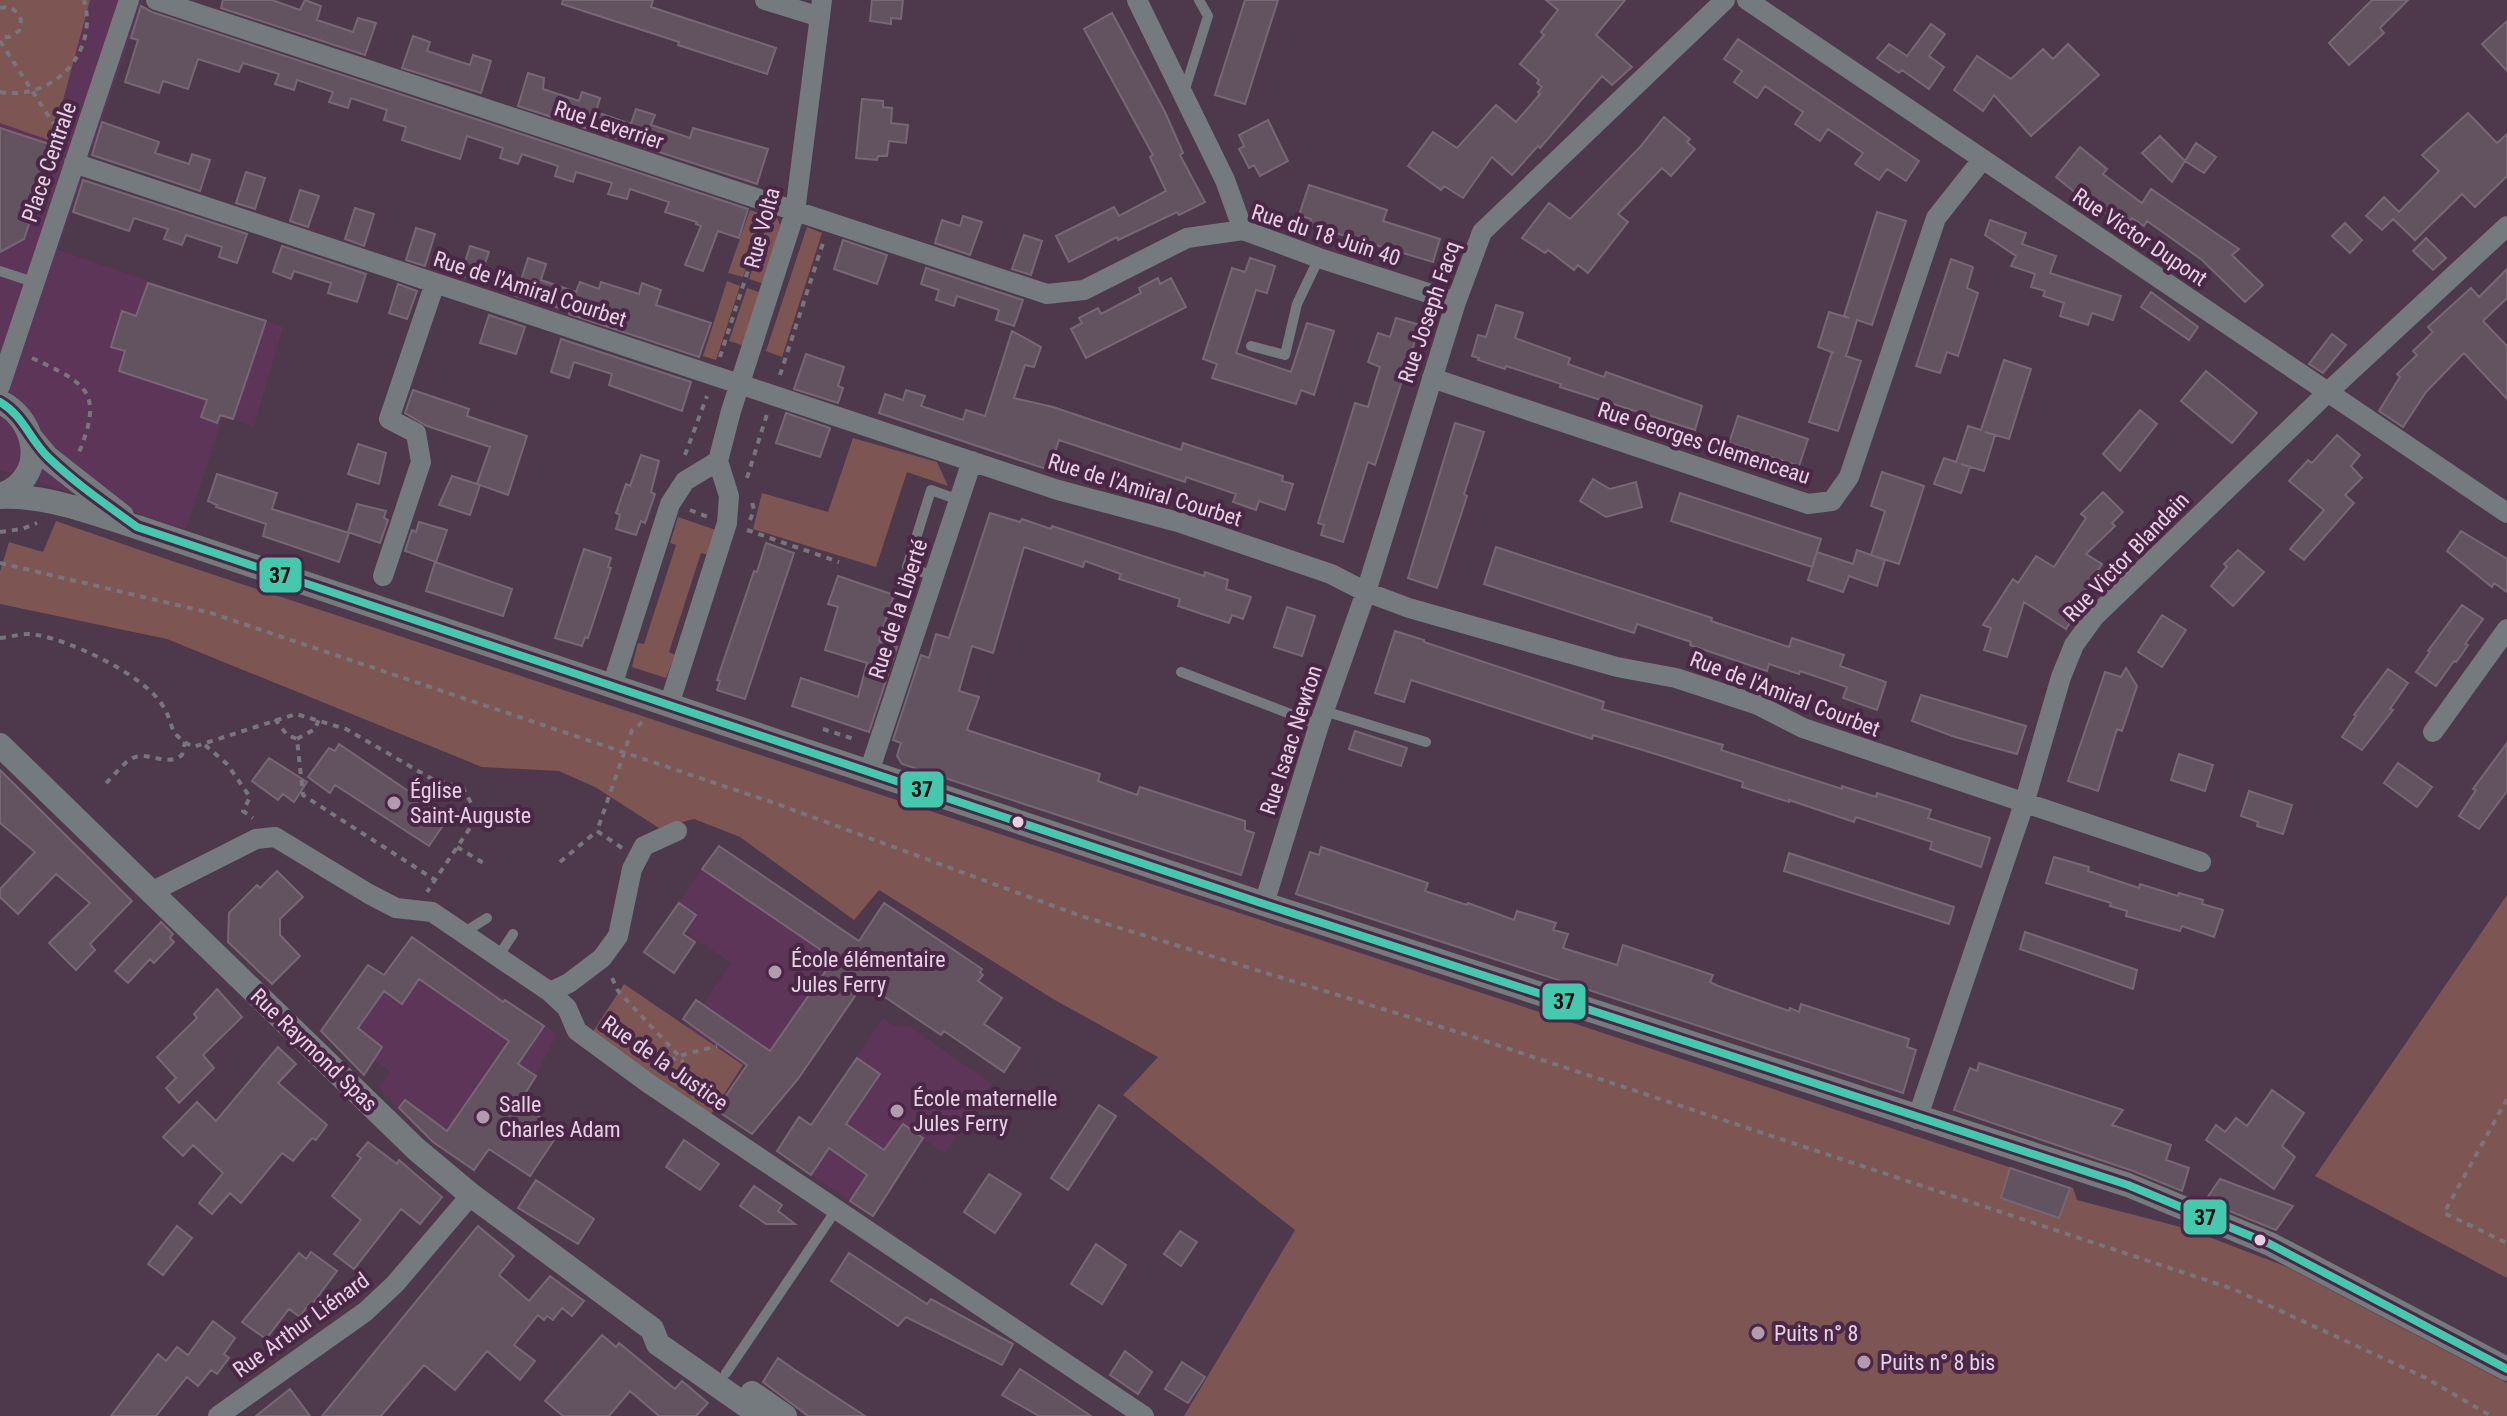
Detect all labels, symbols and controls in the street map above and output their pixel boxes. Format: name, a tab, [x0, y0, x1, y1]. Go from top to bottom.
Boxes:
street label: Rue Leverrier	[551, 96, 667, 154]
street label: Place Centrale	[17, 99, 81, 225]
street label: Rue Victor Dupont	[2068, 183, 2212, 291]
street label: Rue Volta	[739, 185, 785, 271]
street label: Rue du 18 Juin 40	[1249, 199, 1403, 271]
street label: Rue Joseph Facq	[1393, 238, 1465, 386]
street label: Rue de l'Amiral Courbet	[430, 246, 630, 332]
street label: Rue Georges Clemenceau	[1595, 397, 1813, 489]
street label: Rue de l'Amiral Courbet	[1045, 449, 1245, 531]
street label: Rue Victor Blandain	[2058, 487, 2194, 627]
street label: Rue de la Liberté	[864, 536, 932, 682]
line badge: 37	[258, 556, 303, 594]
text: 37	[269, 563, 291, 588]
street label: Rue de l'Amiral Courbet	[1687, 646, 1883, 742]
street label: Rue Isaac Newton	[1255, 662, 1327, 818]
line badge: 37	[899, 770, 945, 809]
text: 37	[911, 777, 933, 802]
place label: Église Saint-Auguste	[410, 778, 531, 828]
marker: Église Saint-Auguste	[385, 794, 403, 812]
unlabelled marker	[1010, 814, 1026, 830]
place label: École élémentaire Jules Ferry	[791, 947, 945, 997]
marker: École élémentaire Jules Ferry	[766, 963, 784, 981]
line badge: 37	[1541, 982, 1587, 1021]
street label: Rue Raymond Spas	[246, 983, 382, 1117]
text: 37	[1553, 989, 1575, 1014]
street label: Rue de la Justice	[597, 1010, 733, 1116]
place label: École maternelle Jules Ferry	[913, 1086, 1057, 1136]
place label: Salle Charles Adam	[499, 1092, 620, 1142]
marker: École maternelle Jules Ferry	[888, 1102, 906, 1120]
marker: Salle Charles Adam	[474, 1108, 492, 1126]
line badge: 37	[2182, 1198, 2228, 1236]
text: 37	[2194, 1205, 2216, 1230]
unlabelled marker	[2252, 1232, 2268, 1248]
street label: Rue Arthur Liénard	[228, 1267, 374, 1383]
place label: Puits n° 8	[1774, 1321, 1858, 1346]
marker: Puits n° 8	[1749, 1324, 1767, 1342]
place label: Puits n° 8 bis	[1880, 1350, 1995, 1375]
marker: Puits n° 8 bis	[1855, 1353, 1873, 1371]

